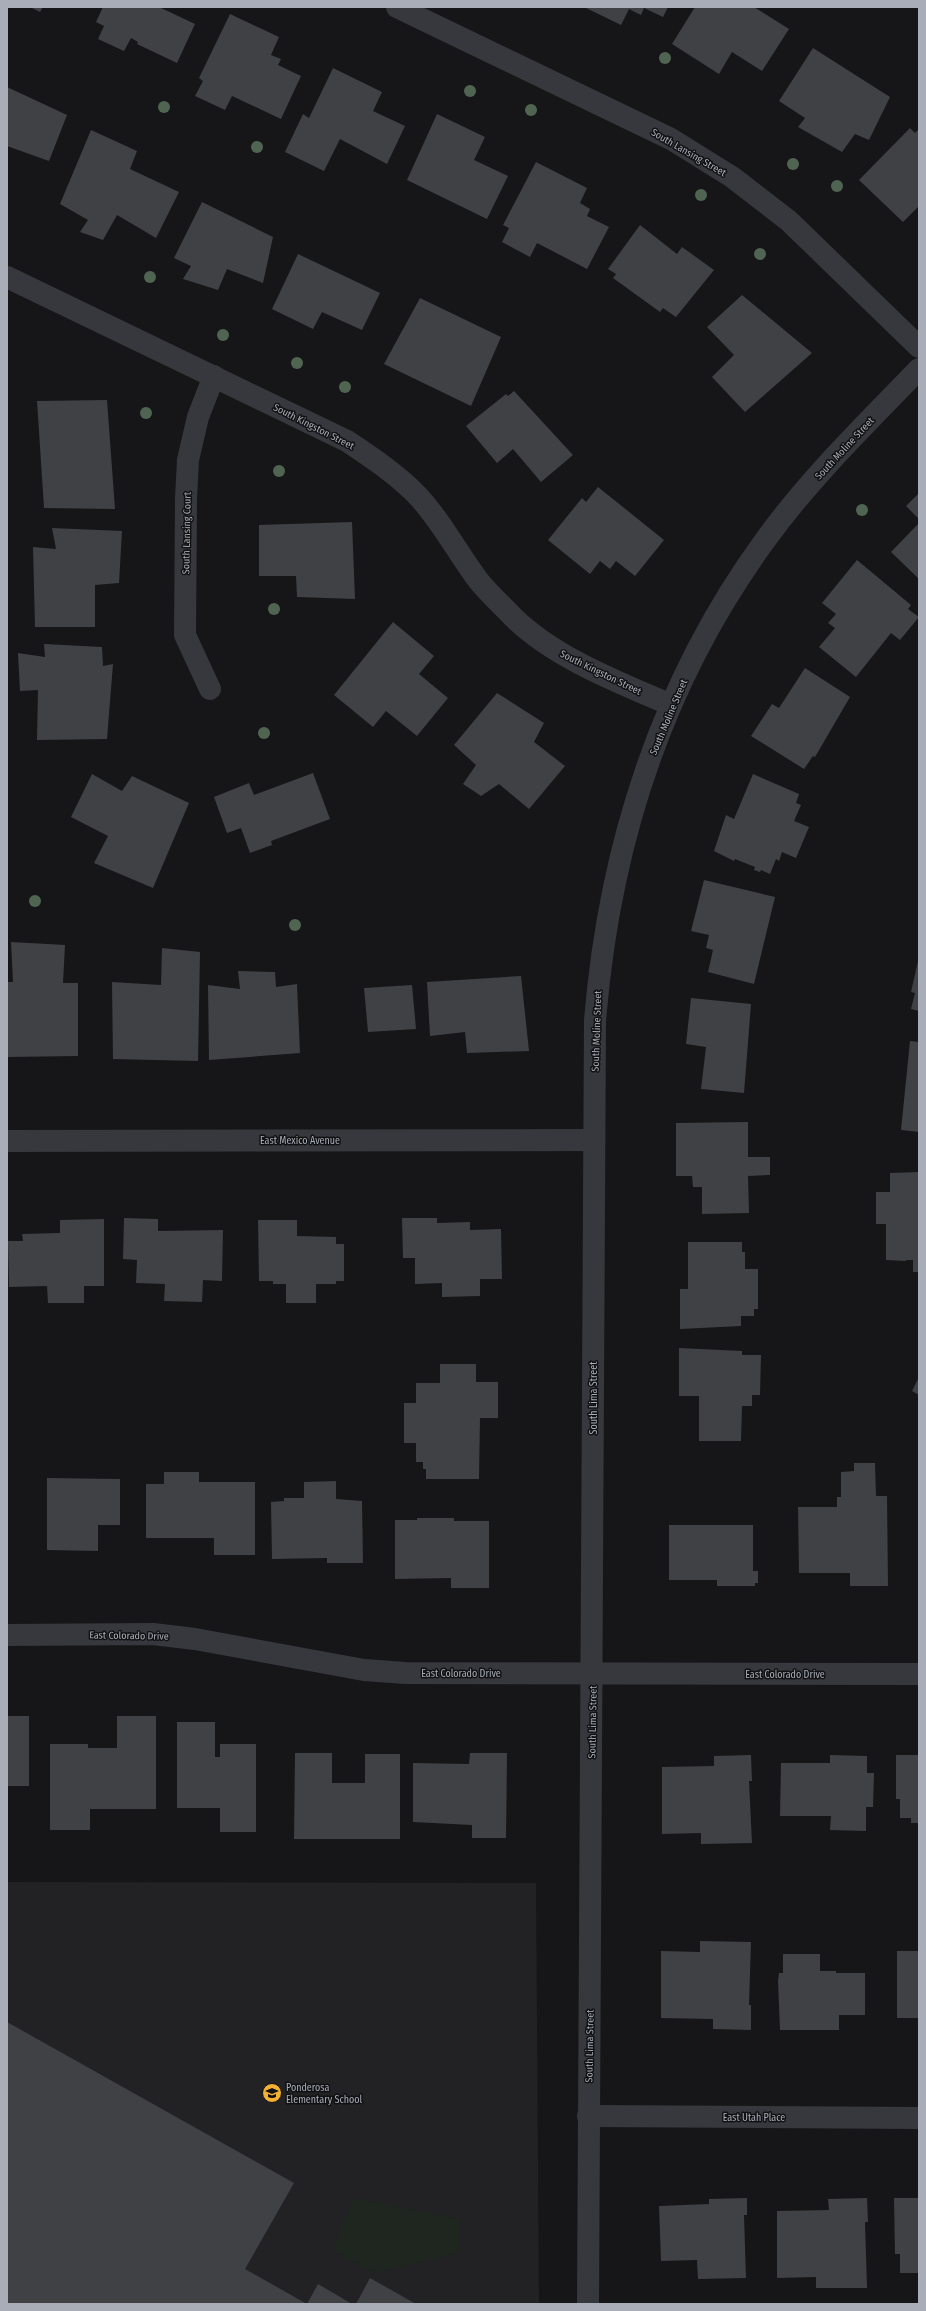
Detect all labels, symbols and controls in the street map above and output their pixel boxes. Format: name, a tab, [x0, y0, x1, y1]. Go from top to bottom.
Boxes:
street label: South Lansing Street	[649, 127, 729, 180]
street label: South Kingston Street	[271, 401, 357, 453]
street label: South Moline Street	[813, 414, 877, 482]
street label: South Lansing Court	[180, 491, 194, 574]
street label: South Kingston Street	[558, 648, 644, 698]
street label: South Moline Street	[648, 677, 691, 757]
street label: South Moline Street	[590, 990, 604, 1072]
street label: East Mexico Avenue	[260, 1135, 340, 1147]
street label: South Lima Street	[588, 1361, 600, 1434]
street label: East Colorado Drive	[89, 1629, 169, 1643]
street label: East Colorado Drive	[421, 1668, 501, 1680]
street label: East Colorado Drive	[745, 1669, 825, 1681]
street label: South Lima Street	[586, 1685, 600, 1759]
street label: South Lima Street	[583, 2009, 597, 2083]
school or university icon: Ponderosa Elementary School	[261, 2082, 283, 2104]
place label: Ponderosa Elementary School	[286, 2082, 362, 2106]
street label: East Utah Place	[723, 2112, 785, 2124]

